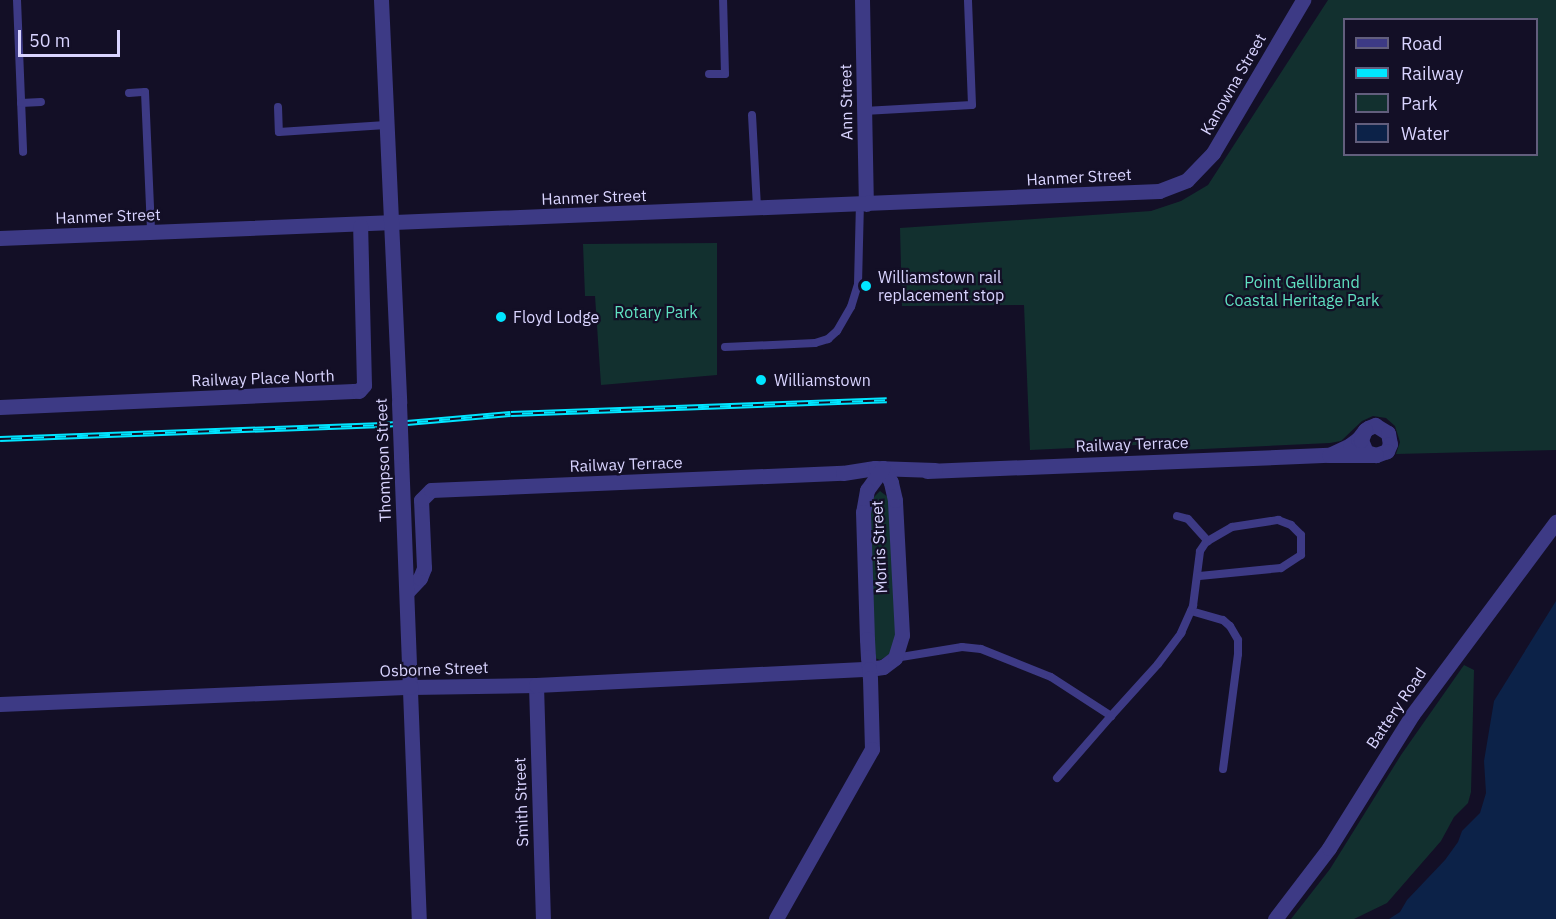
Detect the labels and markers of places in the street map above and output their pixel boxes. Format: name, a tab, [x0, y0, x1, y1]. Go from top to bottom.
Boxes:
place label: Williamstown rail replacement stop	[878, 267, 1004, 305]
marker: Williamstown rail replacement stop	[859, 279, 873, 293]
place label: Floyd Lodge	[513, 307, 599, 327]
marker: Floyd Lodge	[494, 310, 508, 324]
place label: Williamstown	[774, 370, 871, 390]
marker: Williamstown	[752, 371, 770, 389]

